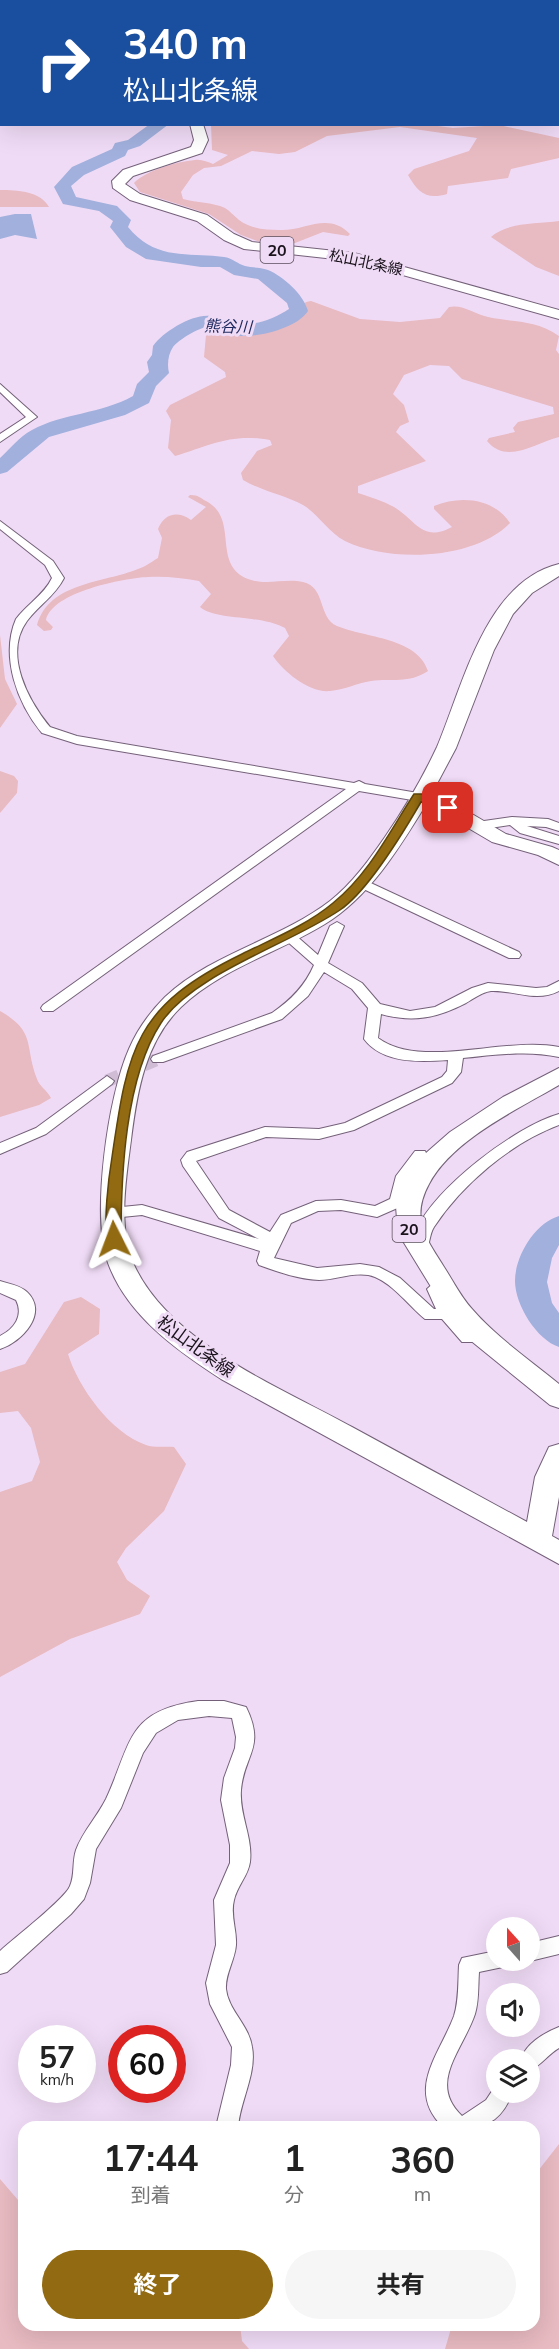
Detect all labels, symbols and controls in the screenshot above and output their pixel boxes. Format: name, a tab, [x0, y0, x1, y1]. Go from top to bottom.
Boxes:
text: 340 m	[123, 17, 248, 70]
icon: right	[24, 24, 102, 102]
text: 松山北条線	[123, 73, 258, 107]
road number: 20	[260, 237, 294, 263]
street label: 松山北条線	[327, 245, 405, 279]
water label: 熊谷川	[204, 315, 254, 337]
pin	[422, 782, 473, 833]
icon: arrive	[431, 791, 464, 824]
position arrow	[82, 1207, 146, 1271]
road number: 20	[392, 1216, 426, 1242]
street label: 松山北条線	[153, 1310, 239, 1382]
north arrow	[486, 1917, 540, 1971]
map controls	[486, 1917, 540, 2103]
button: sound	[486, 1983, 540, 2037]
speed limit sign: 60	[108, 2025, 186, 2103]
text: 57	[39, 2038, 75, 2076]
button: layers	[486, 2049, 540, 2103]
text: km/h	[40, 2070, 74, 2089]
text: 17:44	[103, 2135, 198, 2180]
text: 1	[283, 2135, 305, 2180]
text: 360	[390, 2137, 455, 2182]
text: m	[414, 2181, 431, 2206]
text: 到着	[131, 2182, 171, 2207]
text: 分	[284, 2182, 304, 2207]
button: 終了	[42, 2250, 273, 2319]
button: 共有	[285, 2250, 516, 2319]

